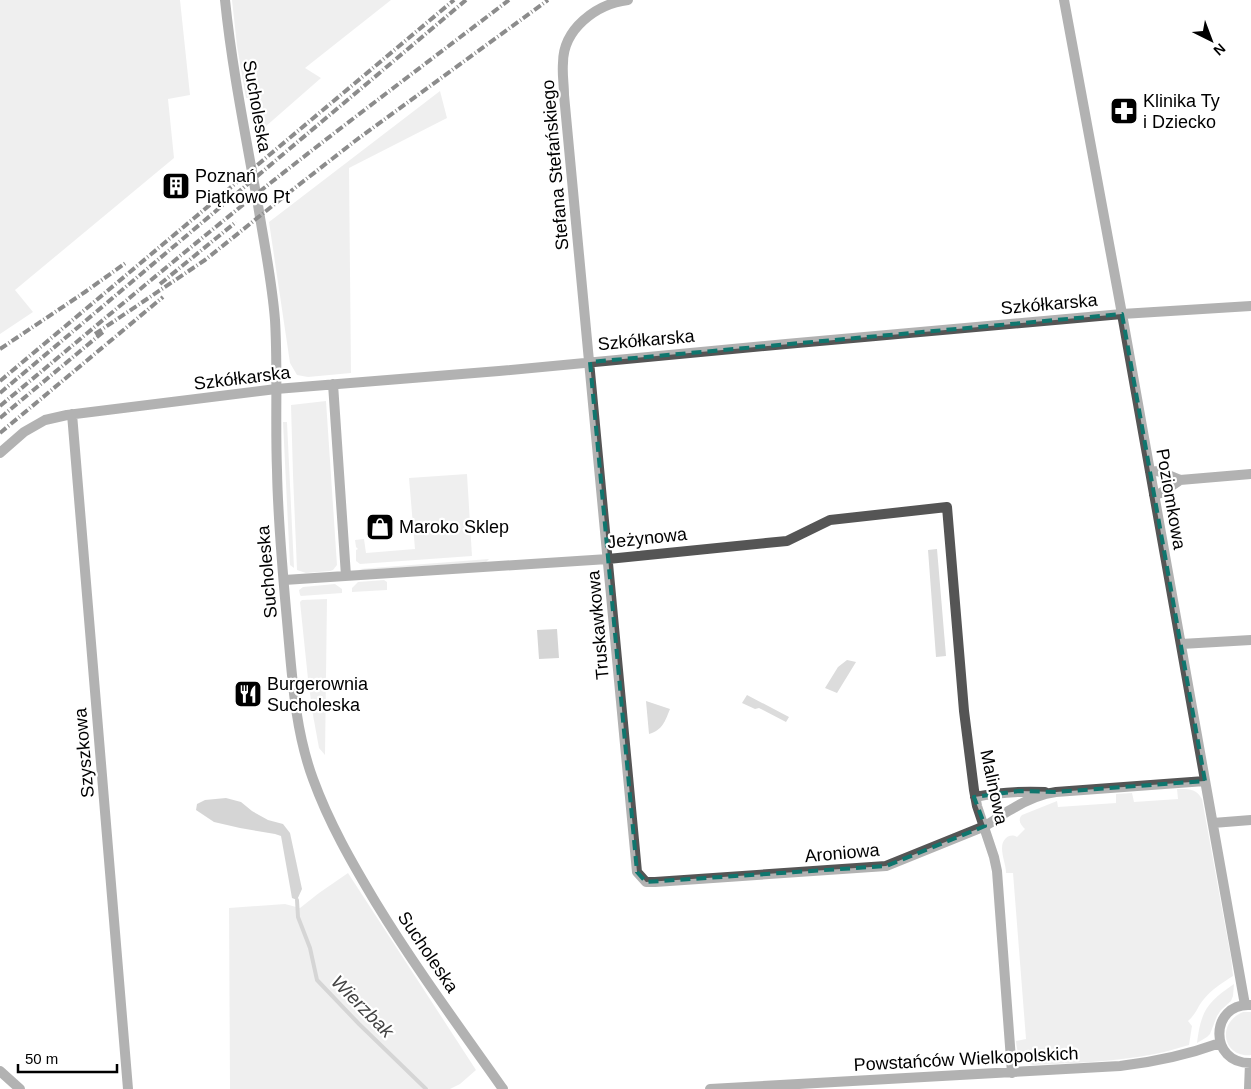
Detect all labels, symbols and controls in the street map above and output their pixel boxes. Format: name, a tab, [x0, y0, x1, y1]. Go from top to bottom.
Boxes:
north arrow	[1186, 15, 1236, 65]
text: N	[1211, 40, 1229, 59]
street label: Sucholeska	[239, 58, 275, 155]
street label: Stefana Stefańskiego	[538, 79, 572, 251]
place label: Klinika Ty i Dziecko	[1143, 91, 1220, 132]
pharmacy icon: Klinika Ty i Dziecko	[1109, 96, 1139, 126]
place label: Poznań Piątkowo Pt	[195, 166, 290, 207]
building icon: Poznań Piątkowo Pt	[161, 171, 191, 201]
street label: Szkółkarska	[1000, 290, 1099, 318]
street label: Szkółkarska	[597, 326, 696, 354]
street label: Szkółkarska	[193, 362, 292, 394]
street label: Poziomkowa	[1152, 447, 1190, 552]
shop icon: Maroko Sklep	[365, 512, 395, 542]
place label: Maroko Sklep	[399, 517, 509, 537]
street label: Sucholeska	[253, 524, 281, 619]
street label: Jeżynowa	[606, 524, 689, 552]
street label: Truskawkowa	[583, 569, 613, 680]
place label: Burgerownia Sucholeska	[267, 674, 369, 715]
restaurant icon: Burgerownia Sucholeska	[233, 679, 263, 709]
street label: Szyszkowa	[70, 706, 98, 799]
street label: Malinowa	[976, 748, 1012, 827]
street label: Aroniowa	[804, 840, 881, 866]
street label: Sucholeska	[394, 908, 463, 997]
water label: Wierzbak	[327, 971, 399, 1043]
scale bar	[18, 1042, 116, 1074]
street label: Powstańców Wielkopolskich	[853, 1043, 1079, 1075]
text: 50 m	[25, 1050, 58, 1067]

